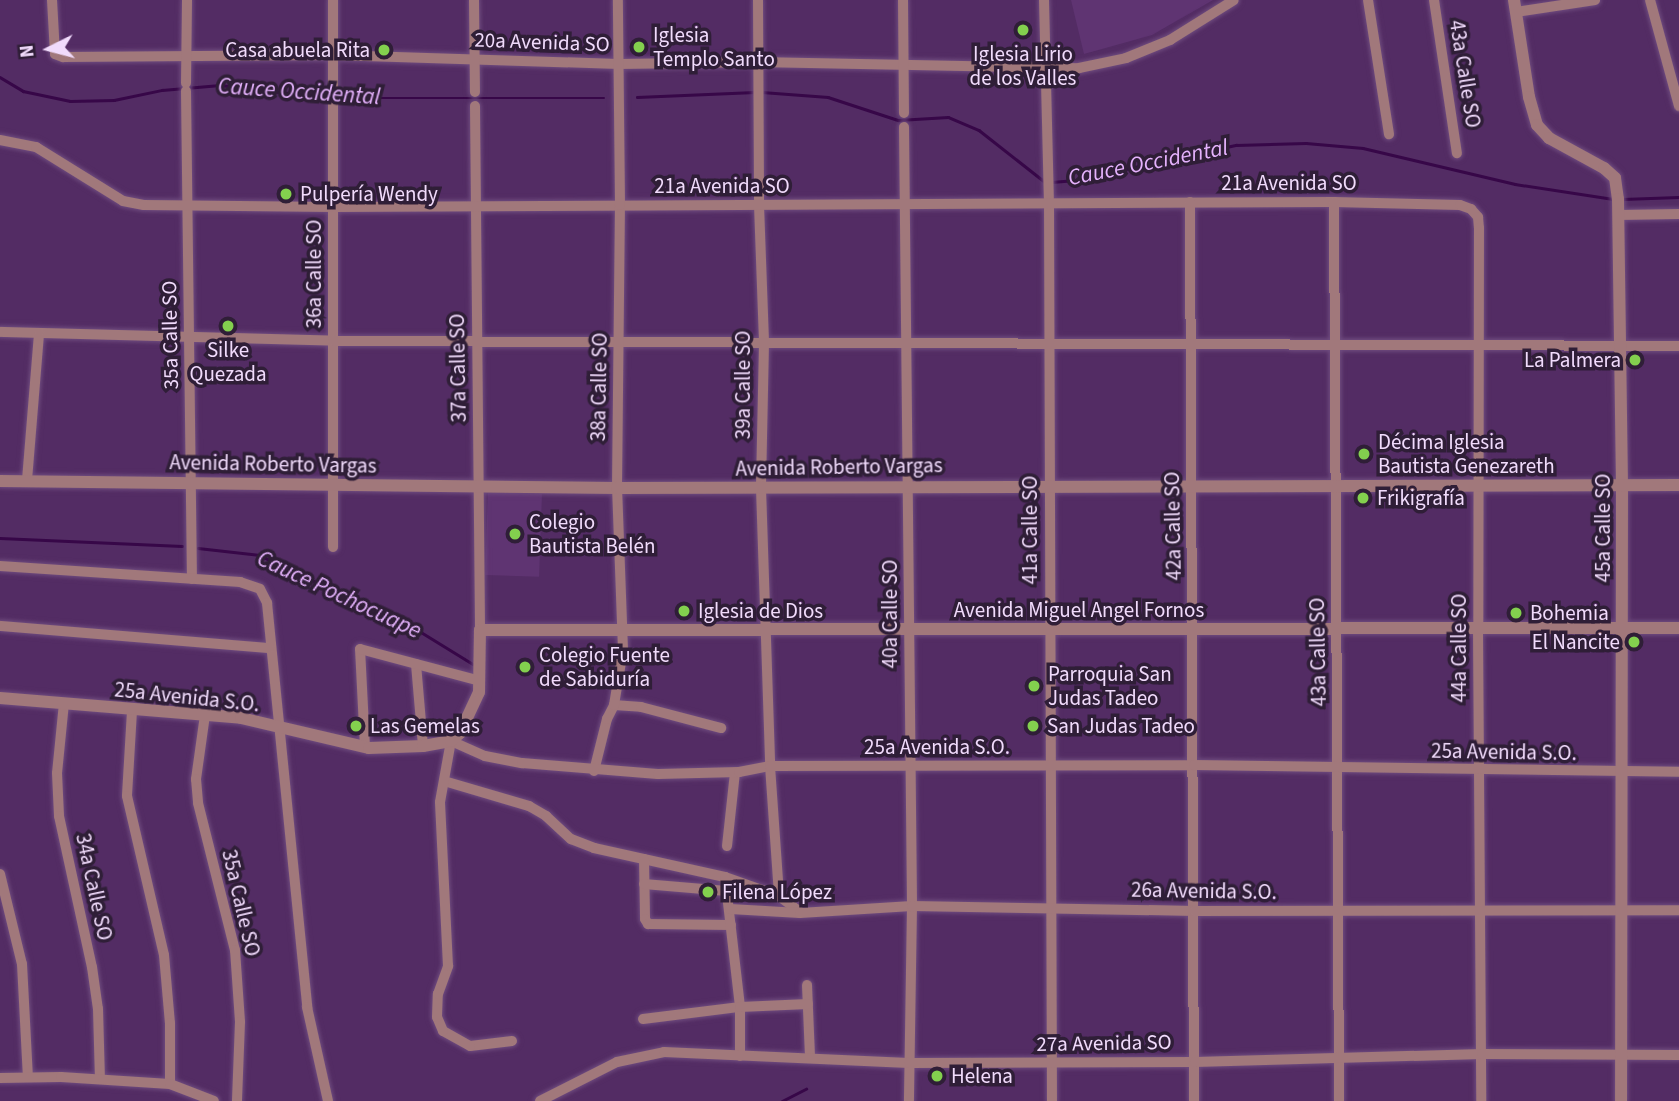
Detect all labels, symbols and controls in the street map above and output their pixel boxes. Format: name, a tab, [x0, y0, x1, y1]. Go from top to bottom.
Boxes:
north arrow	[14, 14, 84, 84]
street label: 43a Calle SO	[1444, 18, 1486, 130]
place label: Iglesia Templo Santo	[653, 22, 775, 72]
marker: Iglesia Lirio de los Valles	[1015, 22, 1031, 38]
street label: 20a Avenida SO	[474, 27, 610, 57]
place label: Casa abuela Rita	[225, 37, 370, 63]
marker: Iglesia Templo Santo	[631, 39, 647, 55]
place label: Iglesia Lirio de los Valles	[970, 41, 1076, 91]
marker: Casa abuela Rita	[376, 42, 392, 58]
text: N	[14, 44, 42, 59]
water label: Cauce Occidental	[217, 73, 381, 111]
water label: Cauce Occidental	[1065, 134, 1231, 192]
street label: 21a Avenida SO	[1221, 170, 1357, 196]
street label: 21a Avenida SO	[654, 173, 790, 199]
place label: Pulpería Wendy	[300, 181, 438, 207]
marker: Pulpería Wendy	[278, 186, 294, 202]
street label: 36a Calle SO	[301, 220, 327, 328]
street label: 35a Calle SO	[156, 280, 184, 390]
street label: 37a Calle SO	[444, 313, 472, 423]
marker: Silke Quezada	[220, 318, 236, 334]
street label: 39a Calle SO	[730, 331, 756, 439]
street label: 38a Calle SO	[585, 332, 613, 442]
place label: Silke Quezada	[189, 337, 267, 387]
place label: La Palmera	[1524, 347, 1621, 373]
marker: La Palmera	[1627, 352, 1643, 368]
place label: Décima Iglesia Bautista Genezareth	[1378, 429, 1555, 479]
marker: Décima Iglesia Bautista Genezareth	[1356, 446, 1372, 462]
street label: Avenida Roberto Vargas	[169, 450, 377, 478]
street label: Avenida Roberto Vargas	[735, 453, 943, 481]
street label: 42a Calle SO	[1159, 471, 1187, 581]
street label: 45a Calle SO	[1590, 474, 1616, 582]
street label: 41a Calle SO	[1017, 476, 1043, 584]
place label: Frikigrafía	[1377, 485, 1465, 511]
marker: Frikigrafía	[1355, 490, 1371, 506]
place label: Colegio Bautista Belén	[529, 509, 655, 559]
marker: Colegio Bautista Belén	[507, 526, 523, 542]
water label: Cauce Pochocuape	[253, 545, 425, 645]
street label: 40a Calle SO	[877, 560, 903, 668]
street label: 44a Calle SO	[1446, 594, 1472, 702]
street label: Avenida Miguel Angel Fornos	[954, 597, 1204, 623]
street label: 43a Calle SO	[1304, 597, 1332, 707]
place label: Iglesia de Dios	[698, 598, 823, 624]
place label: Bohemia	[1530, 600, 1609, 626]
marker: Iglesia de Dios	[676, 603, 692, 619]
marker: Bohemia	[1508, 605, 1524, 621]
place label: El Nancite	[1532, 629, 1620, 655]
marker: El Nancite	[1626, 634, 1642, 650]
place label: Colegio Fuente de Sabiduría	[539, 642, 670, 692]
marker: Colegio Fuente de Sabiduría	[517, 659, 533, 675]
place label: Parroquia San Judas Tadeo	[1048, 661, 1172, 711]
street label: 25a Avenida S.O.	[113, 677, 261, 717]
marker: Parroquia San Judas Tadeo	[1026, 678, 1042, 694]
place label: Las Gemelas	[370, 713, 480, 739]
place label: San Judas Tadeo	[1047, 713, 1195, 739]
marker: Las Gemelas	[348, 718, 364, 734]
marker: San Judas Tadeo	[1025, 718, 1041, 734]
street label: 25a Avenida S.O.	[864, 734, 1010, 760]
street label: 25a Avenida S.O.	[1431, 738, 1577, 766]
street label: 34a Calle SO	[70, 831, 118, 943]
street label: 35a Calle SO	[216, 847, 266, 959]
street label: 26a Avenida S.O.	[1131, 877, 1277, 905]
place label: Filena López	[722, 879, 832, 905]
marker: Filena López	[700, 884, 716, 900]
street label: 27a Avenida SO	[1036, 1029, 1172, 1057]
place label: Helena	[951, 1063, 1013, 1089]
marker: Helena	[929, 1068, 945, 1084]

